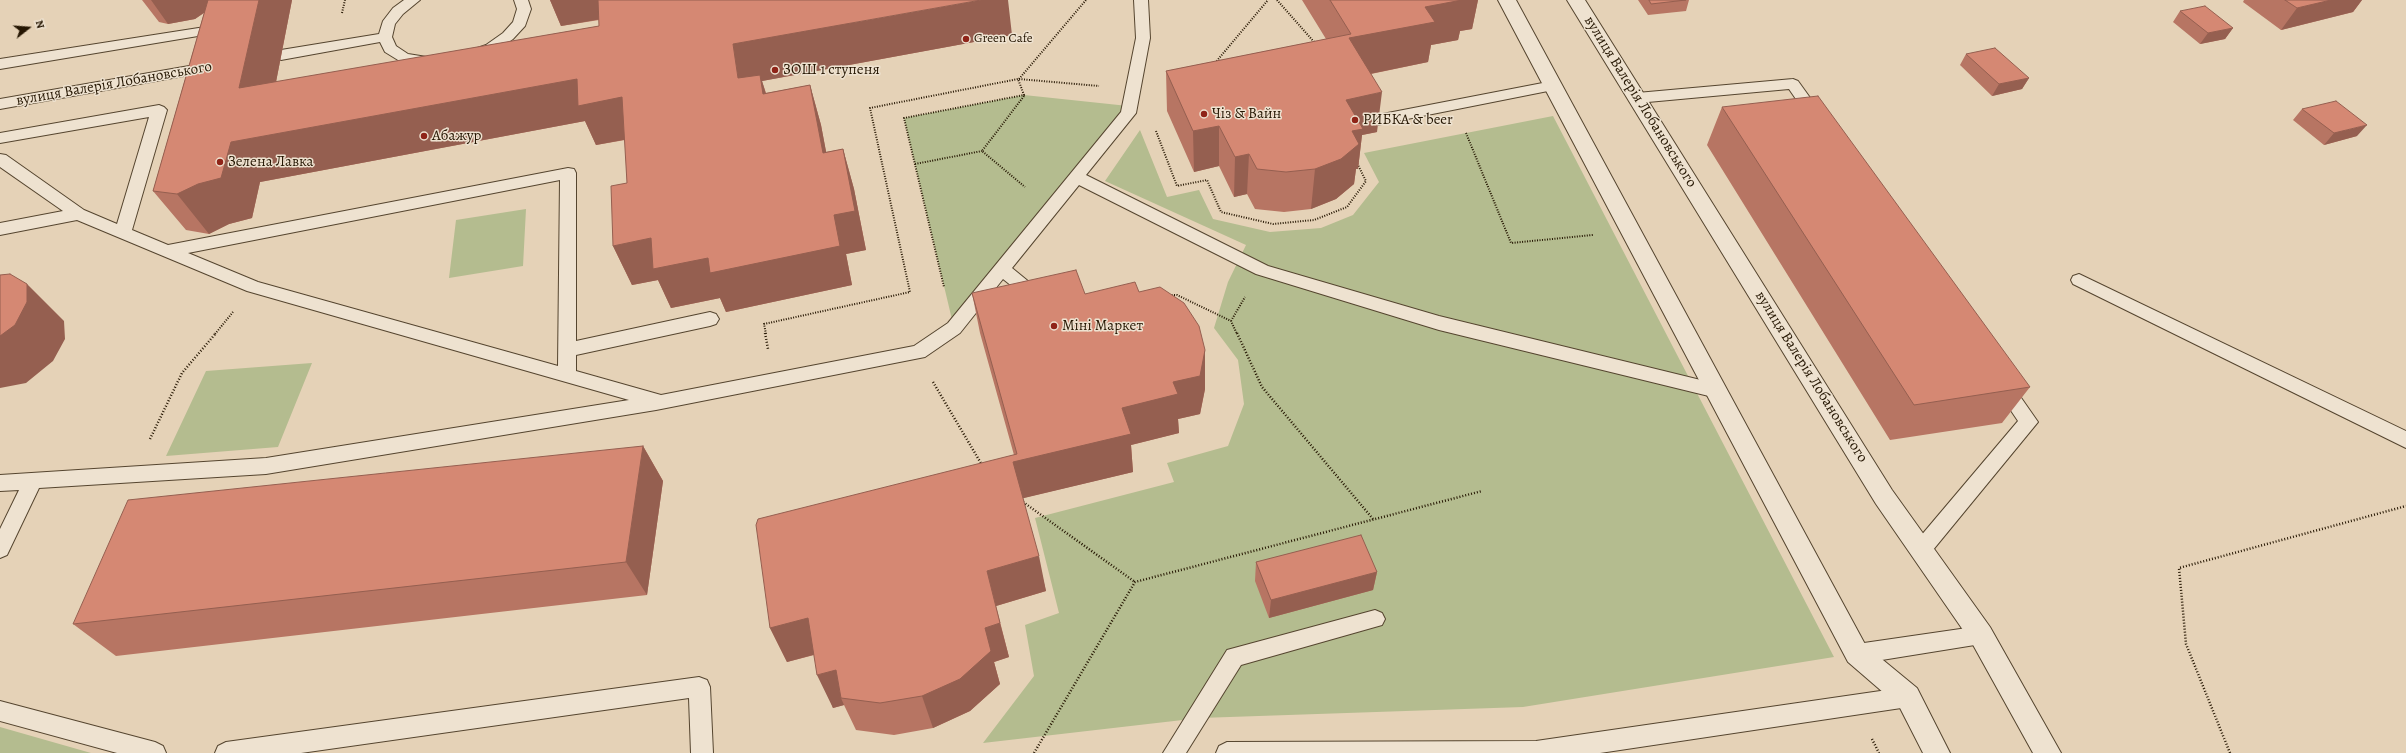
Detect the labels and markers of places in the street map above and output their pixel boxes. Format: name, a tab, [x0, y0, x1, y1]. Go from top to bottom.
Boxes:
place label: Green Cafe	[974, 31, 1033, 47]
marker: Green Cafe	[961, 34, 971, 44]
place label: ЗОШ 1 ступеня	[783, 61, 880, 79]
marker: ЗОШ 1 ступеня	[770, 65, 780, 75]
place label: Чіз & Вайн	[1212, 105, 1281, 123]
marker: Чіз & Вайн	[1199, 109, 1209, 119]
place label: РИБКА & beer	[1363, 111, 1453, 129]
marker: РИБКА & beer	[1350, 115, 1360, 125]
place label: Абажур	[432, 127, 481, 145]
marker: Абажур	[419, 131, 429, 141]
place label: Зелена Лавка	[228, 153, 313, 171]
marker: Зелена Лавка	[215, 157, 225, 167]
place label: Міні Маркет	[1062, 317, 1143, 335]
marker: Міні Маркет	[1049, 321, 1059, 331]

